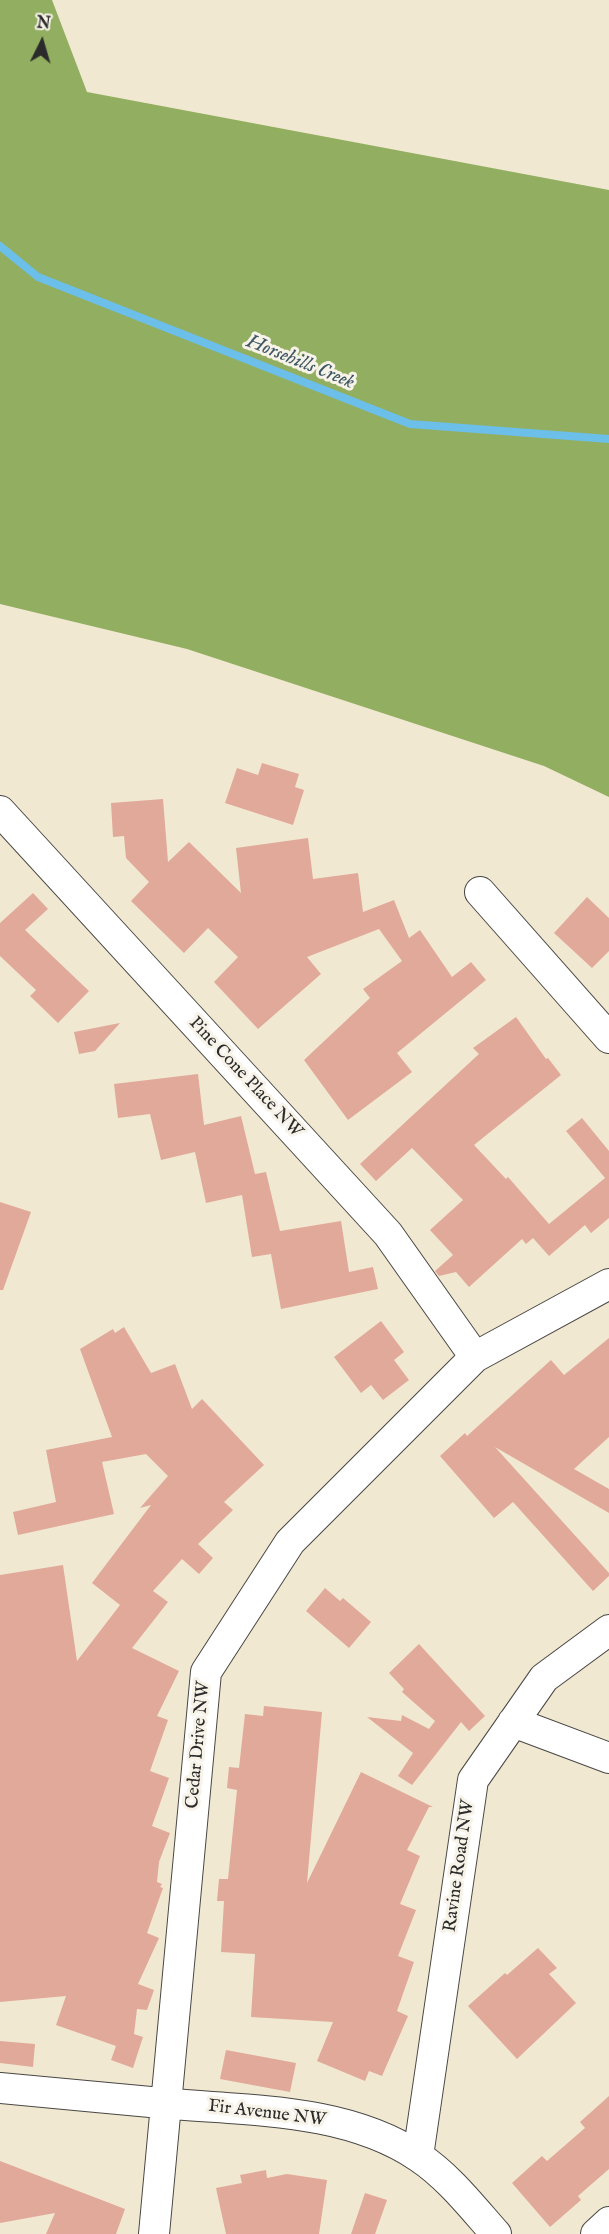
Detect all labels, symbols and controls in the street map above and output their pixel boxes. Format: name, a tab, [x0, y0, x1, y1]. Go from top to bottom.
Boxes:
north arrow	[12, 12, 72, 72]
text: N	[36, 14, 51, 35]
water label: Horsehills Creek	[242, 330, 358, 396]
street label: Pine Cone Place NW	[184, 1013, 306, 1143]
street label: Cedar Drive NW	[183, 1680, 215, 1810]
street label: Ravine Road NW	[440, 1799, 480, 1933]
street label: Fir Avenue NW	[207, 2096, 327, 2132]

